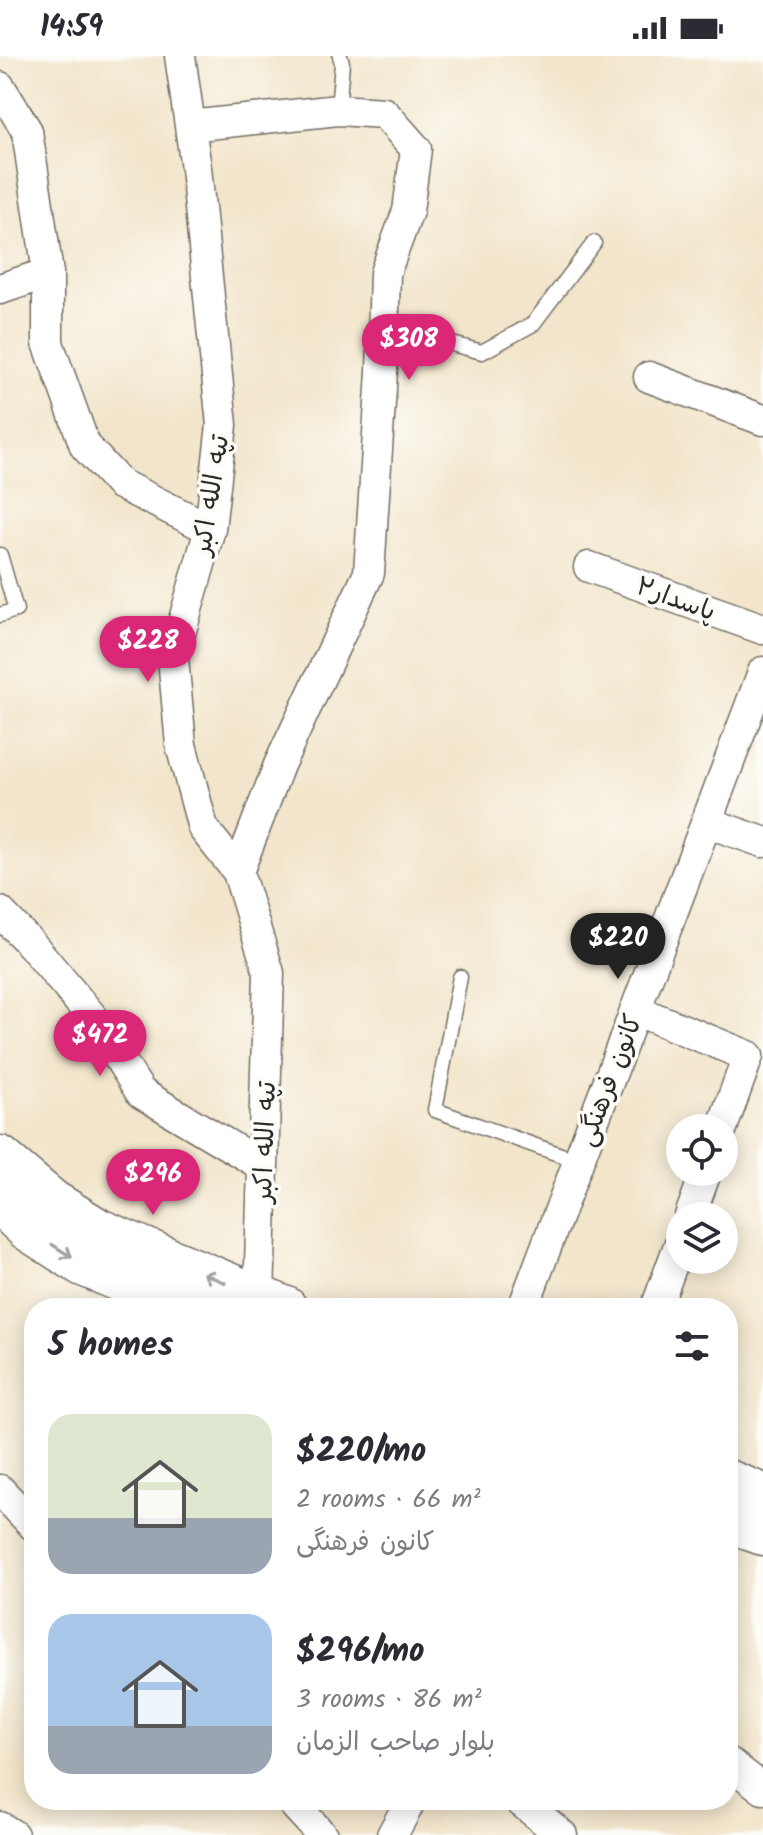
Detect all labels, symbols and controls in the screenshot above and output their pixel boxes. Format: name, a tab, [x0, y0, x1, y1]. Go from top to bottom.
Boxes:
text: 14:59	[40, 4, 103, 52]
pin: $308	[362, 314, 456, 382]
text: $308	[380, 319, 438, 361]
street label: تپه الله اکبر	[181, 431, 242, 561]
street label: پاسدار۲	[629, 566, 721, 634]
pin: $228	[101, 616, 195, 684]
text: $228	[117, 621, 179, 663]
pin: $220	[571, 913, 665, 981]
text: $220	[588, 918, 648, 960]
street label: کانون فرهنگی	[566, 1009, 655, 1153]
pin: $472	[53, 1010, 147, 1078]
text: $472	[72, 1015, 129, 1057]
street label: تپه الله اکبر	[243, 1080, 289, 1206]
map controls	[666, 1114, 738, 1274]
button: locate	[666, 1114, 738, 1186]
pin: $296	[106, 1149, 200, 1217]
text: $296	[124, 1154, 182, 1196]
button: layers	[666, 1202, 738, 1274]
one-way arrow	[50, 1243, 72, 1260]
one-way arrow	[202, 1270, 227, 1284]
text: 5 homes	[48, 1319, 173, 1373]
icon: filters	[670, 1324, 714, 1368]
text: $220/mo	[296, 1425, 426, 1479]
icon: home	[112, 1446, 208, 1542]
text: 2 rooms · 66 m²	[296, 1479, 481, 1521]
text: کانون فرهنگی	[296, 1522, 434, 1564]
text: $296/mo	[296, 1625, 425, 1679]
icon: home	[112, 1646, 208, 1742]
text: 3 rooms · 86 m²	[296, 1679, 481, 1721]
text: بلوار صاحب الزمان	[296, 1722, 495, 1764]

